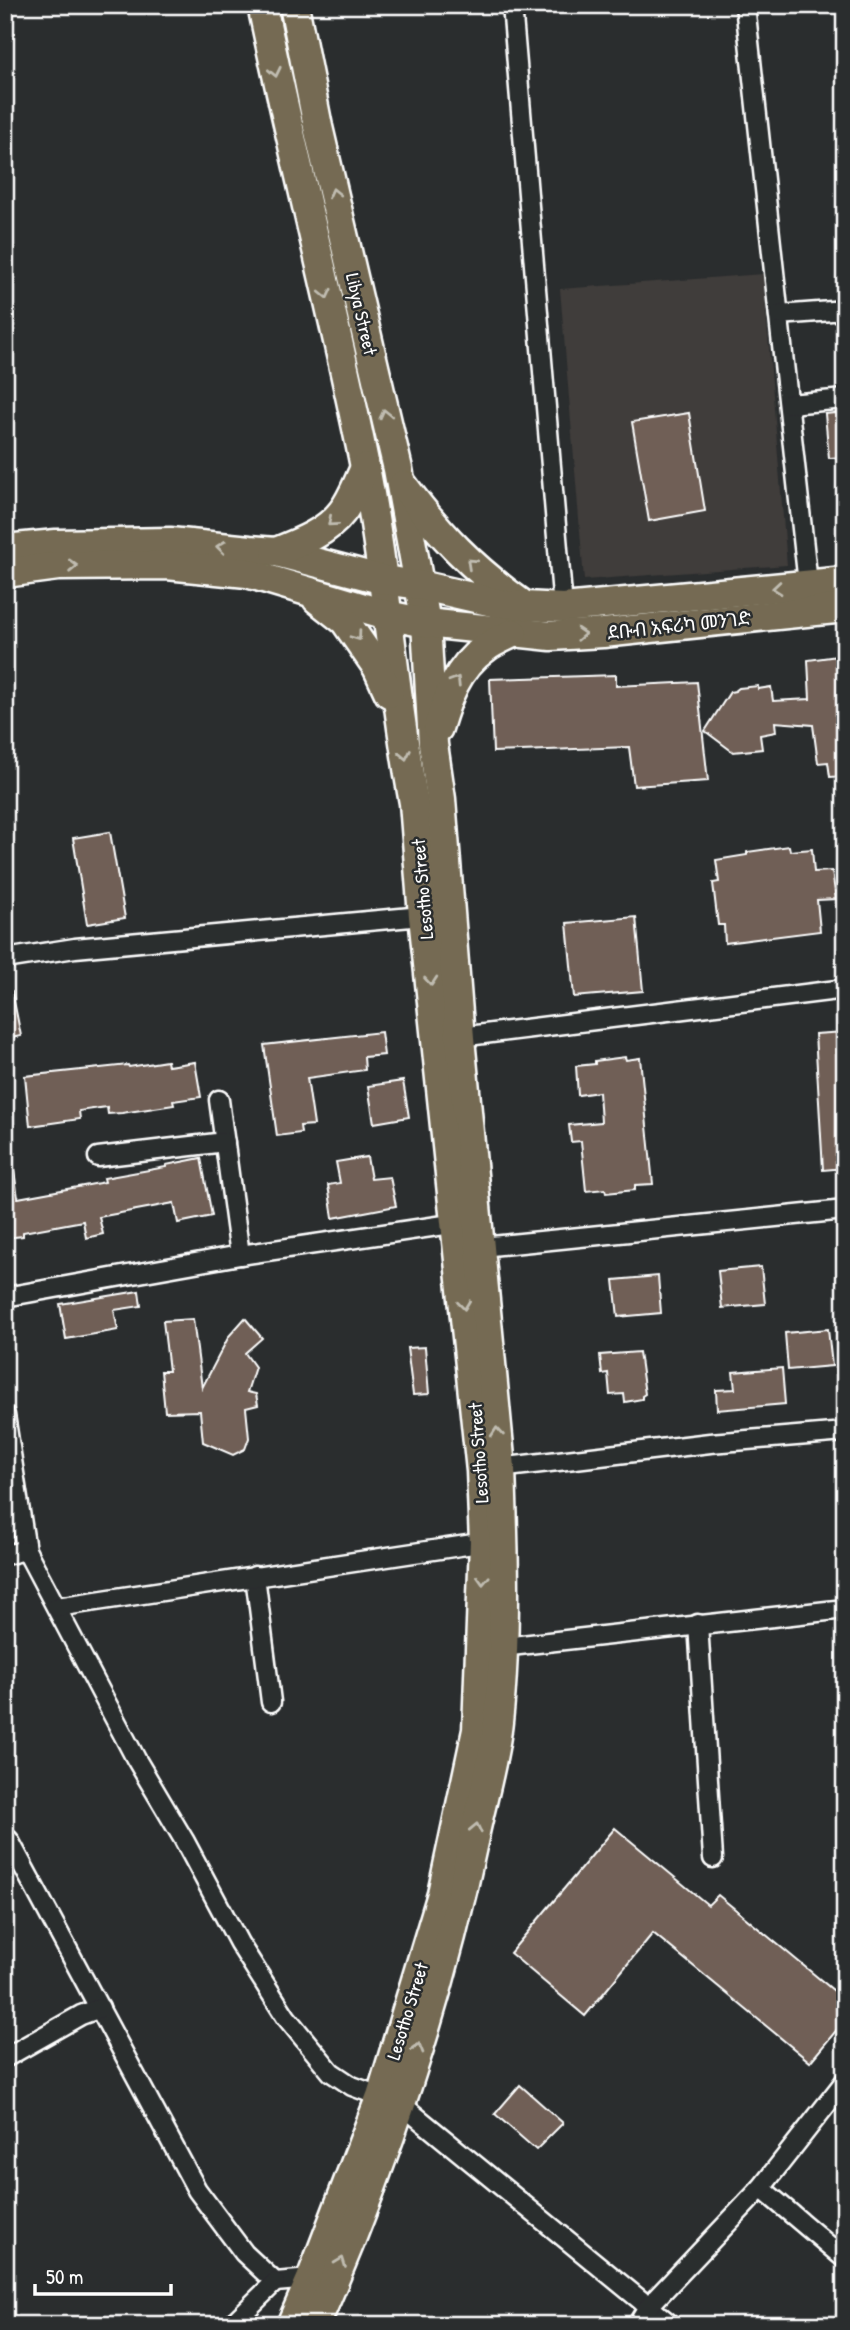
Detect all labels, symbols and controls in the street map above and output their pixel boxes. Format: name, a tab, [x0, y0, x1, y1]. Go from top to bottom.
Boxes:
one-way arrow	[267, 66, 282, 78]
one-way arrow	[327, 187, 342, 199]
street label: Libya Street	[340, 271, 384, 358]
one-way arrow	[318, 288, 332, 300]
one-way arrow	[379, 408, 393, 420]
one-way arrow	[327, 514, 340, 526]
one-way arrow	[215, 540, 226, 555]
one-way arrow	[68, 558, 79, 574]
one-way arrow	[466, 559, 479, 572]
one-way arrow	[771, 580, 782, 595]
street label: ደቡብ አፍሪካ መንገድ	[606, 604, 753, 645]
one-way arrow	[576, 627, 587, 642]
one-way arrow	[349, 628, 361, 641]
one-way arrow	[448, 675, 461, 688]
one-way arrow	[397, 749, 412, 761]
street label: Lesotho Street	[405, 837, 439, 940]
one-way arrow	[423, 976, 438, 987]
one-way arrow	[456, 1299, 471, 1311]
street label: Lesotho Street	[461, 1402, 494, 1504]
one-way arrow	[490, 1426, 505, 1438]
one-way arrow	[475, 1576, 491, 1586]
one-way arrow	[468, 1822, 483, 1834]
street label: Lesotho Street	[380, 1959, 434, 2063]
one-way arrow	[409, 2042, 424, 2054]
scale bar	[35, 2253, 172, 2297]
one-way arrow	[333, 2256, 347, 2268]
text: 50 m	[46, 2262, 83, 2291]

